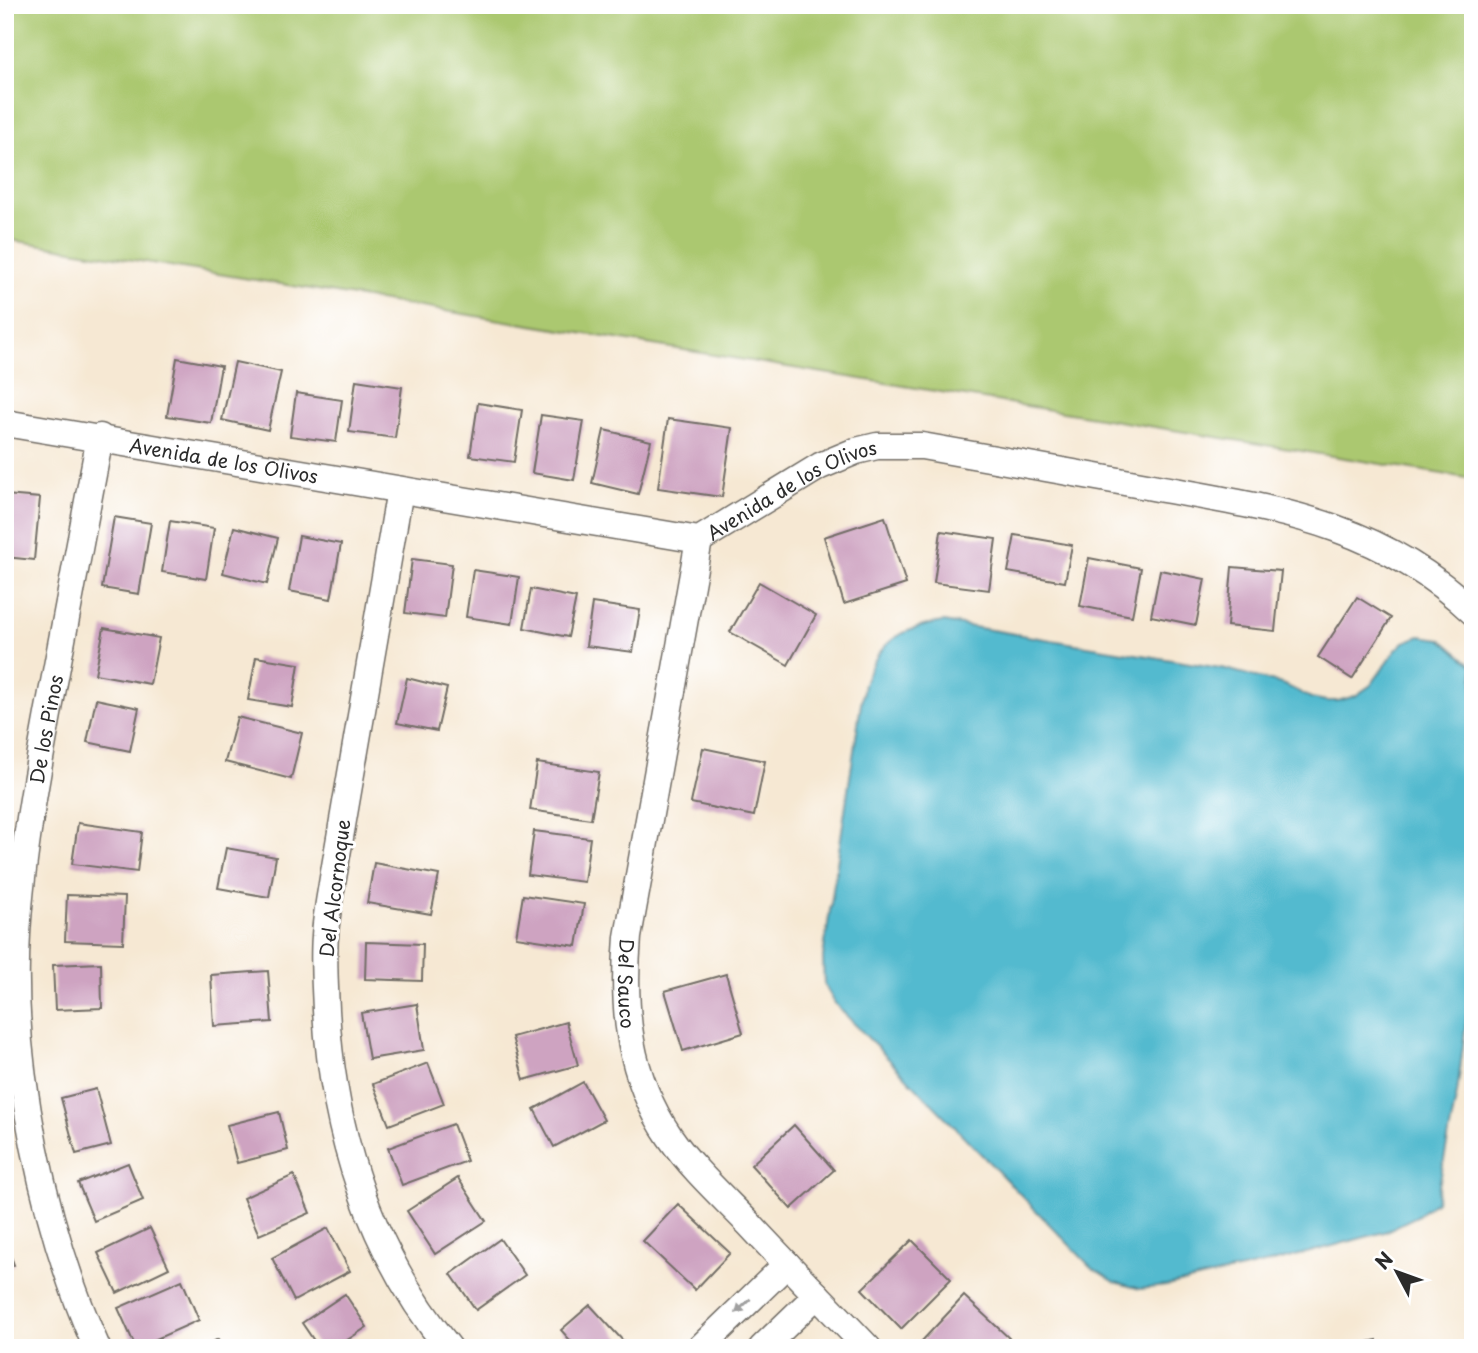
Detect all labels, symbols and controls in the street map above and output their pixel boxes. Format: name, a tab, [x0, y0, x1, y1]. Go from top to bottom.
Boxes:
street label: Avenida de los Olivos	[128, 430, 320, 490]
street label: Avenida de los Olivos	[701, 433, 879, 546]
street label: De los Pinos	[22, 672, 69, 786]
street label: Del Alcornoque	[312, 818, 356, 958]
street label: Del Sauco	[612, 938, 643, 1030]
north arrow	[1362, 1238, 1432, 1308]
text: N	[1368, 1245, 1399, 1275]
one-way arrow	[735, 1297, 752, 1313]

